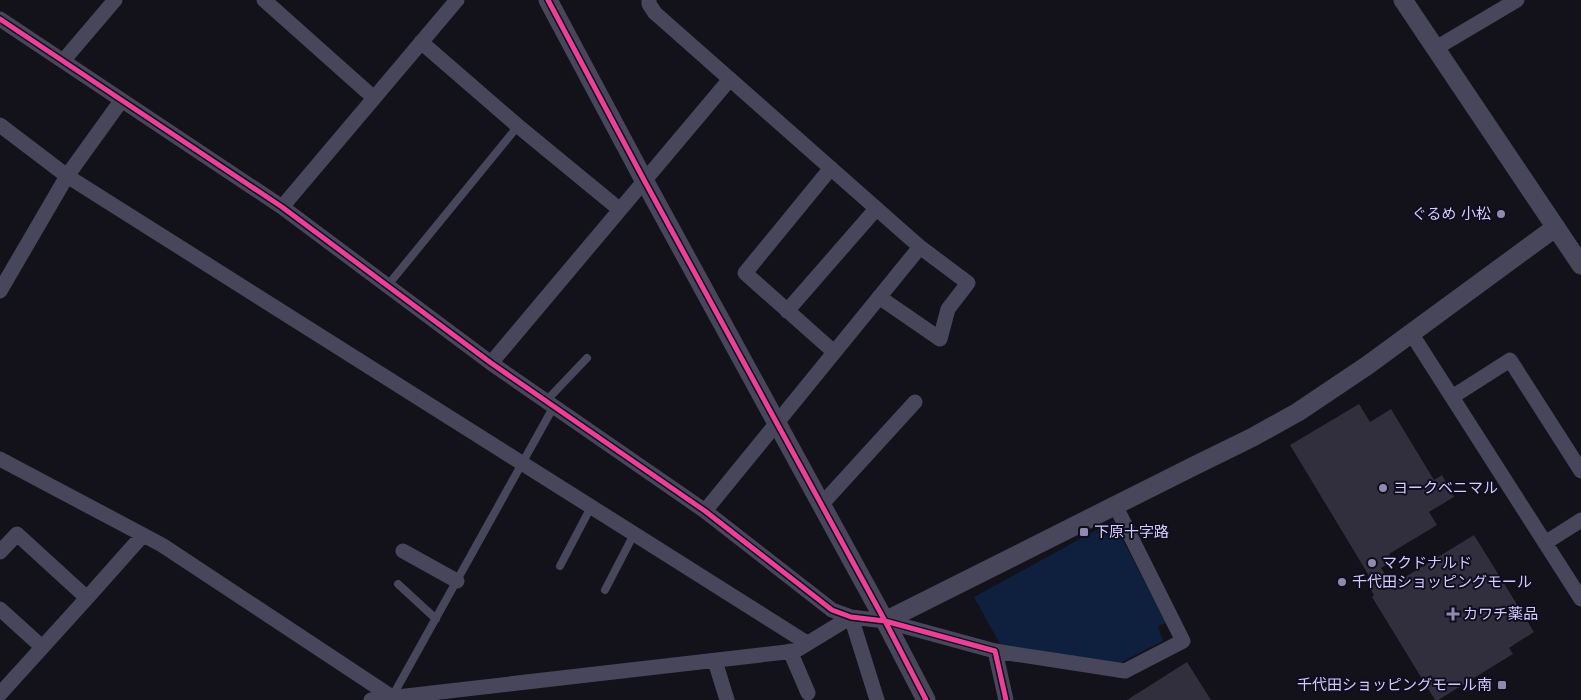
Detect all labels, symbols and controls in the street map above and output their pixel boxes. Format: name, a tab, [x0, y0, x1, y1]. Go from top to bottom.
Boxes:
place label: ぐるめ 小松	[1412, 203, 1491, 225]
marker: ぐるめ 小松	[1495, 208, 1507, 220]
place label: ヨークベニマル	[1393, 477, 1498, 499]
marker: ヨークベニマル	[1377, 482, 1389, 494]
place label: 下原十字路	[1094, 521, 1169, 543]
marker: 下原十字路	[1078, 526, 1090, 538]
place label: マクドナルド	[1382, 552, 1472, 574]
marker: マクドナルド	[1366, 557, 1378, 569]
place label: 千代田ショッピングモール	[1352, 571, 1532, 593]
marker: 千代田ショッピングモール	[1336, 576, 1348, 588]
place label: カワチ薬品	[1463, 603, 1538, 625]
marker: カワチ薬品	[1447, 608, 1459, 620]
place label: 千代田ショッピングモール南	[1297, 674, 1492, 696]
marker: 千代田ショッピングモール南	[1496, 679, 1508, 691]

